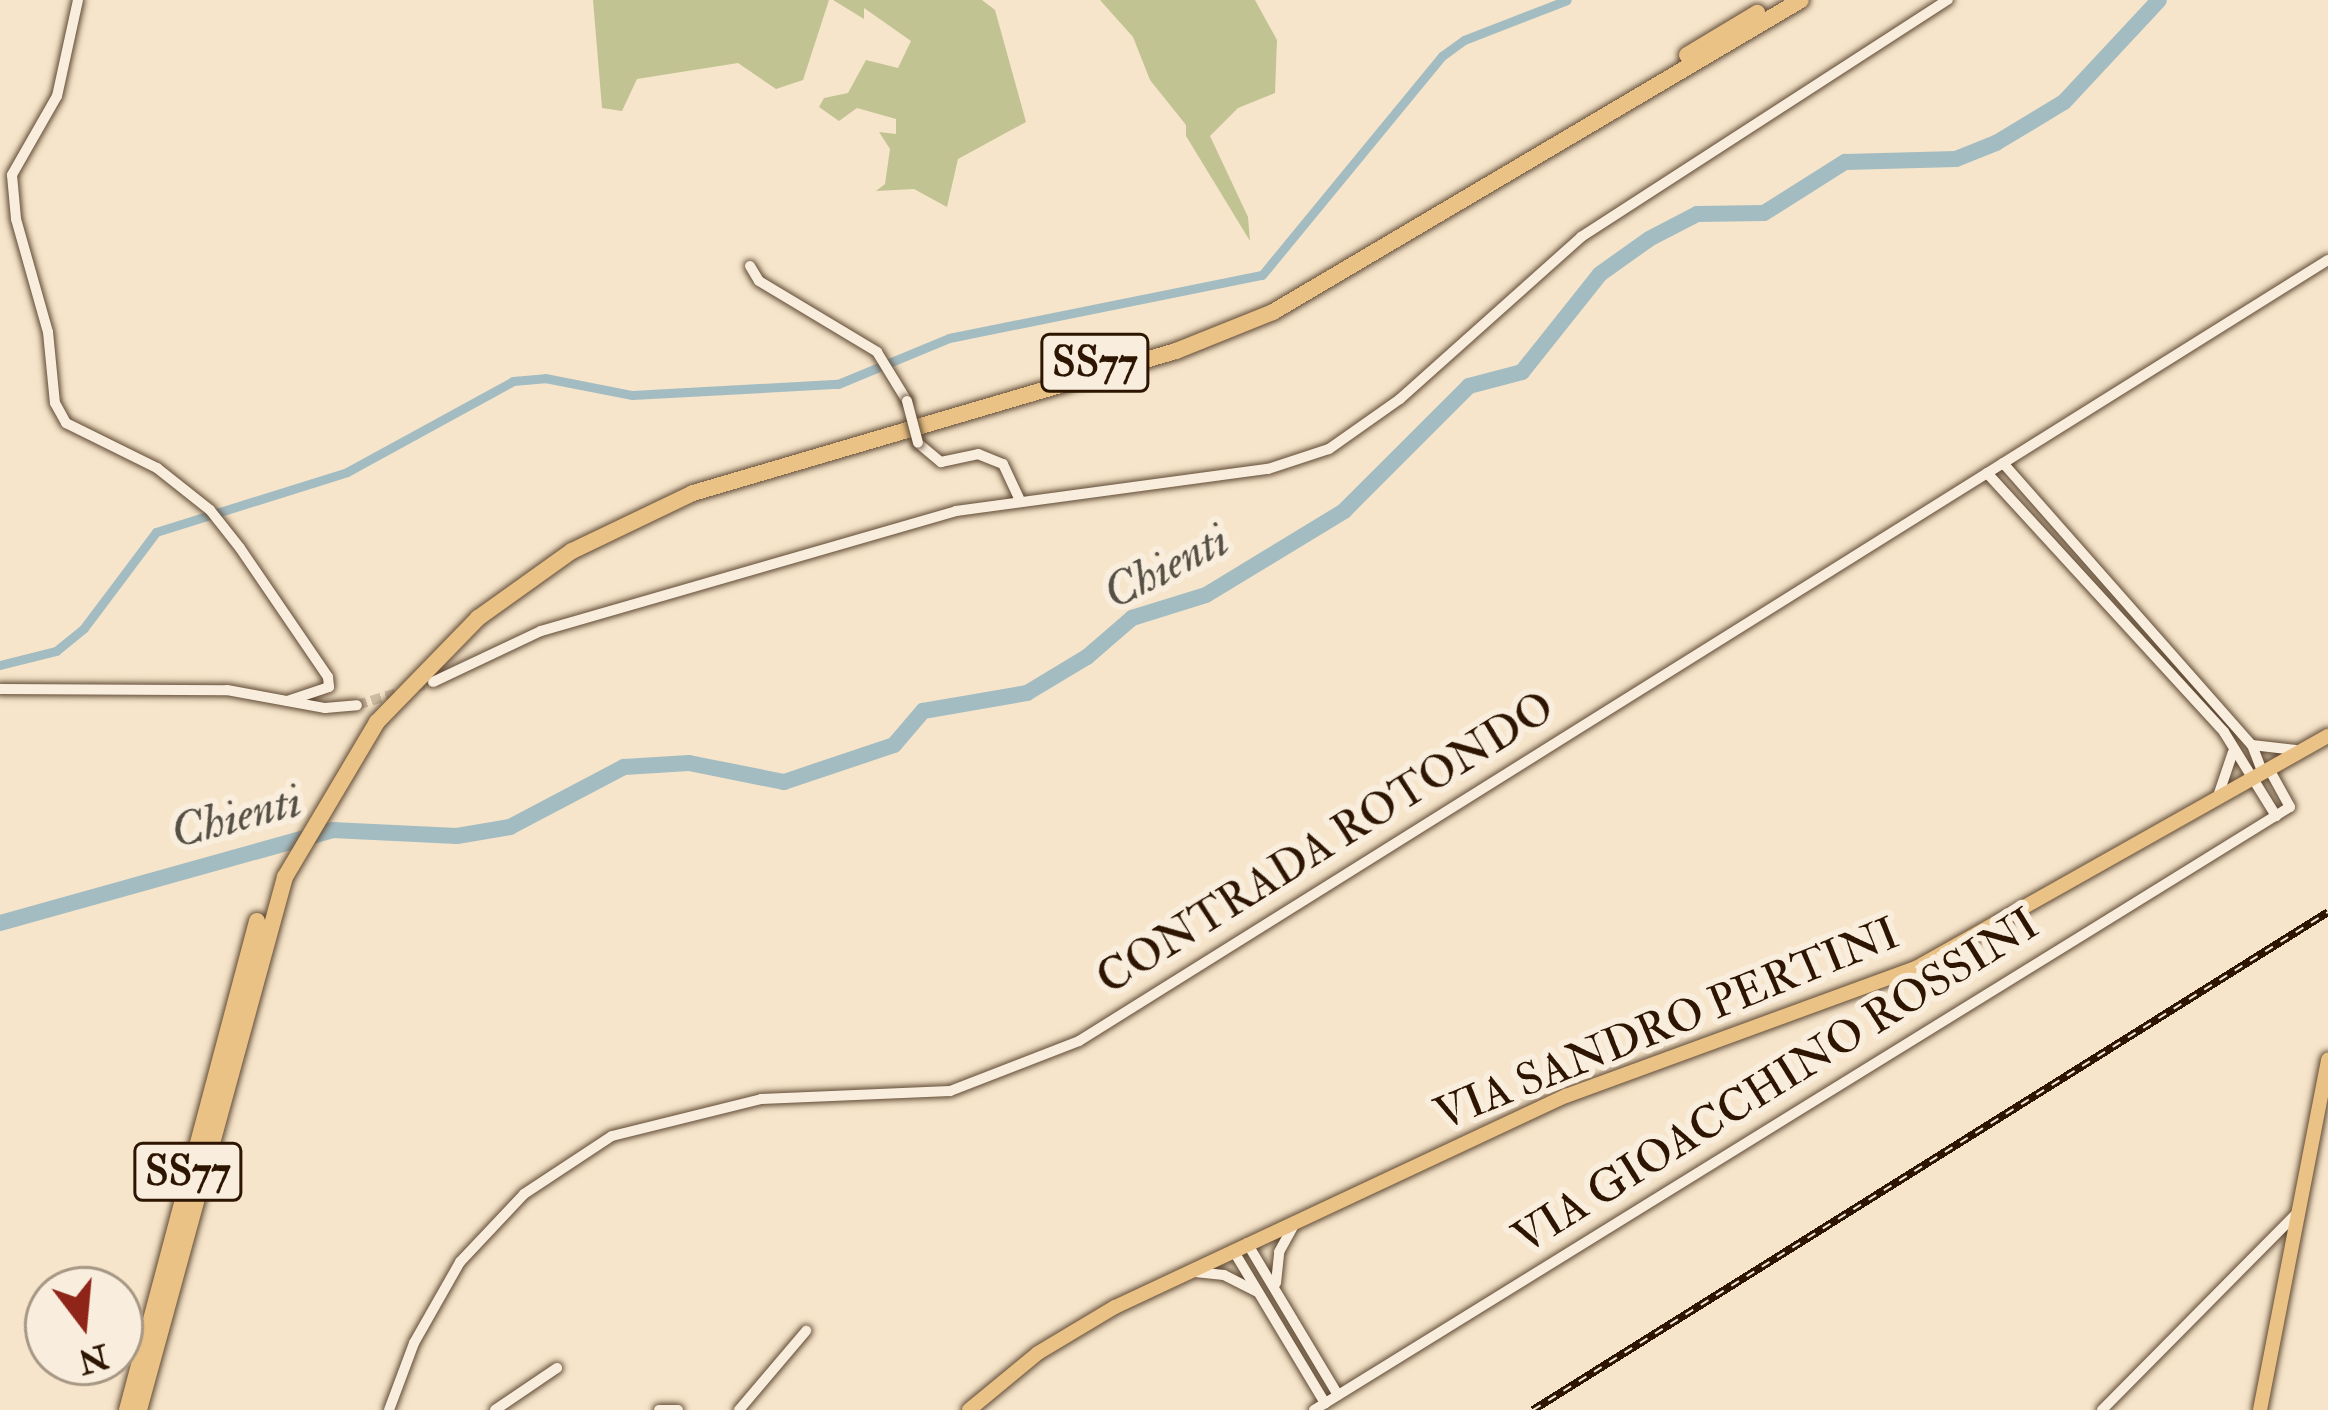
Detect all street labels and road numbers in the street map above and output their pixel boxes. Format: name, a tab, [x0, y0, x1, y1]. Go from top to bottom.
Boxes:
road number: SS77	[1038, 327, 1152, 399]
street label: CONTRADA ROTONDO	[1088, 681, 1564, 1007]
street label: VIA GIOACCHINO ROSSINI	[1503, 898, 2049, 1266]
street label: VIA SANDRO PERTINI	[1427, 907, 1907, 1143]
road number: SS77	[131, 1136, 245, 1208]

